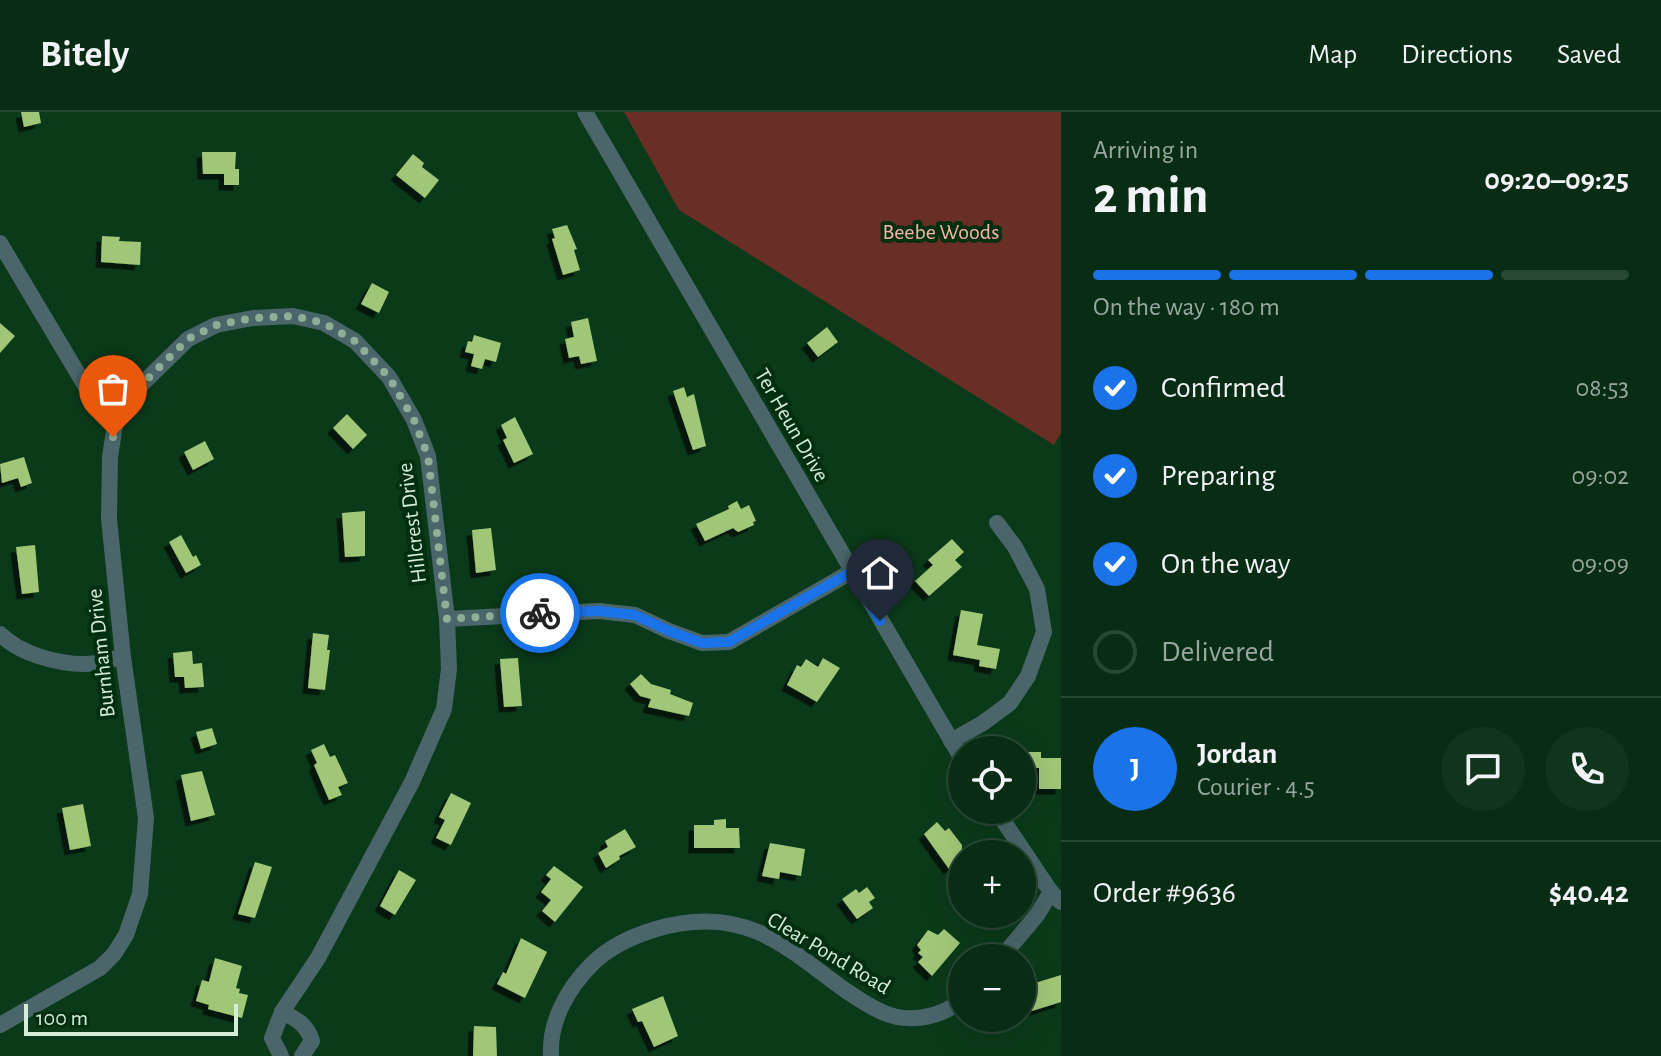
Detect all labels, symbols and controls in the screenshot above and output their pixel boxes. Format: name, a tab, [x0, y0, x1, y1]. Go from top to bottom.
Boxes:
text: Bitely	[40, 36, 129, 74]
text: Map	[1308, 41, 1357, 69]
text: Directions	[1401, 41, 1513, 69]
text: Saved	[1557, 41, 1621, 69]
text: Arriving in	[1093, 137, 1198, 163]
text: 09:20–09:25	[1484, 165, 1629, 195]
text: 2 min	[1093, 170, 1208, 222]
park label: Beebe Woods	[883, 221, 999, 243]
text: On the way · 180 m	[1093, 294, 1280, 320]
pin	[79, 355, 147, 437]
street label: Ter Heun Drive	[751, 365, 833, 485]
icon: check	[1093, 366, 1137, 410]
icon: bag	[91, 367, 135, 411]
text: Confirmed	[1161, 373, 1285, 403]
text: 08:53	[1575, 375, 1629, 401]
icon: check	[1093, 454, 1137, 498]
street label: Hillcrest Drive	[394, 461, 430, 585]
text: Preparing	[1161, 461, 1276, 491]
text: 09:02	[1572, 463, 1629, 489]
pin	[846, 539, 914, 621]
icon: check	[1093, 542, 1137, 586]
text: On the way	[1161, 549, 1290, 579]
icon: home	[858, 551, 902, 595]
text: 09:09	[1571, 551, 1629, 577]
courier	[500, 573, 580, 653]
street label: Burnham Drive	[83, 587, 119, 719]
icon: bike	[518, 591, 562, 635]
text: Delivered	[1161, 637, 1274, 667]
button: chat	[1441, 727, 1525, 811]
button: phone	[1545, 727, 1629, 811]
map controls	[948, 736, 1036, 1032]
button: locate	[948, 736, 1036, 824]
text: Jordan	[1197, 739, 1277, 769]
text: J	[1130, 754, 1140, 784]
text: Courier · 4.5	[1197, 774, 1315, 800]
button: +	[948, 840, 1036, 928]
text: Order #9636	[1093, 878, 1236, 908]
text: $40.42	[1549, 878, 1629, 908]
street label: Clear Pond Road	[764, 908, 894, 998]
button: −	[948, 944, 1036, 1032]
scale bar	[24, 1000, 238, 1036]
text: 100 m	[36, 1007, 88, 1029]

